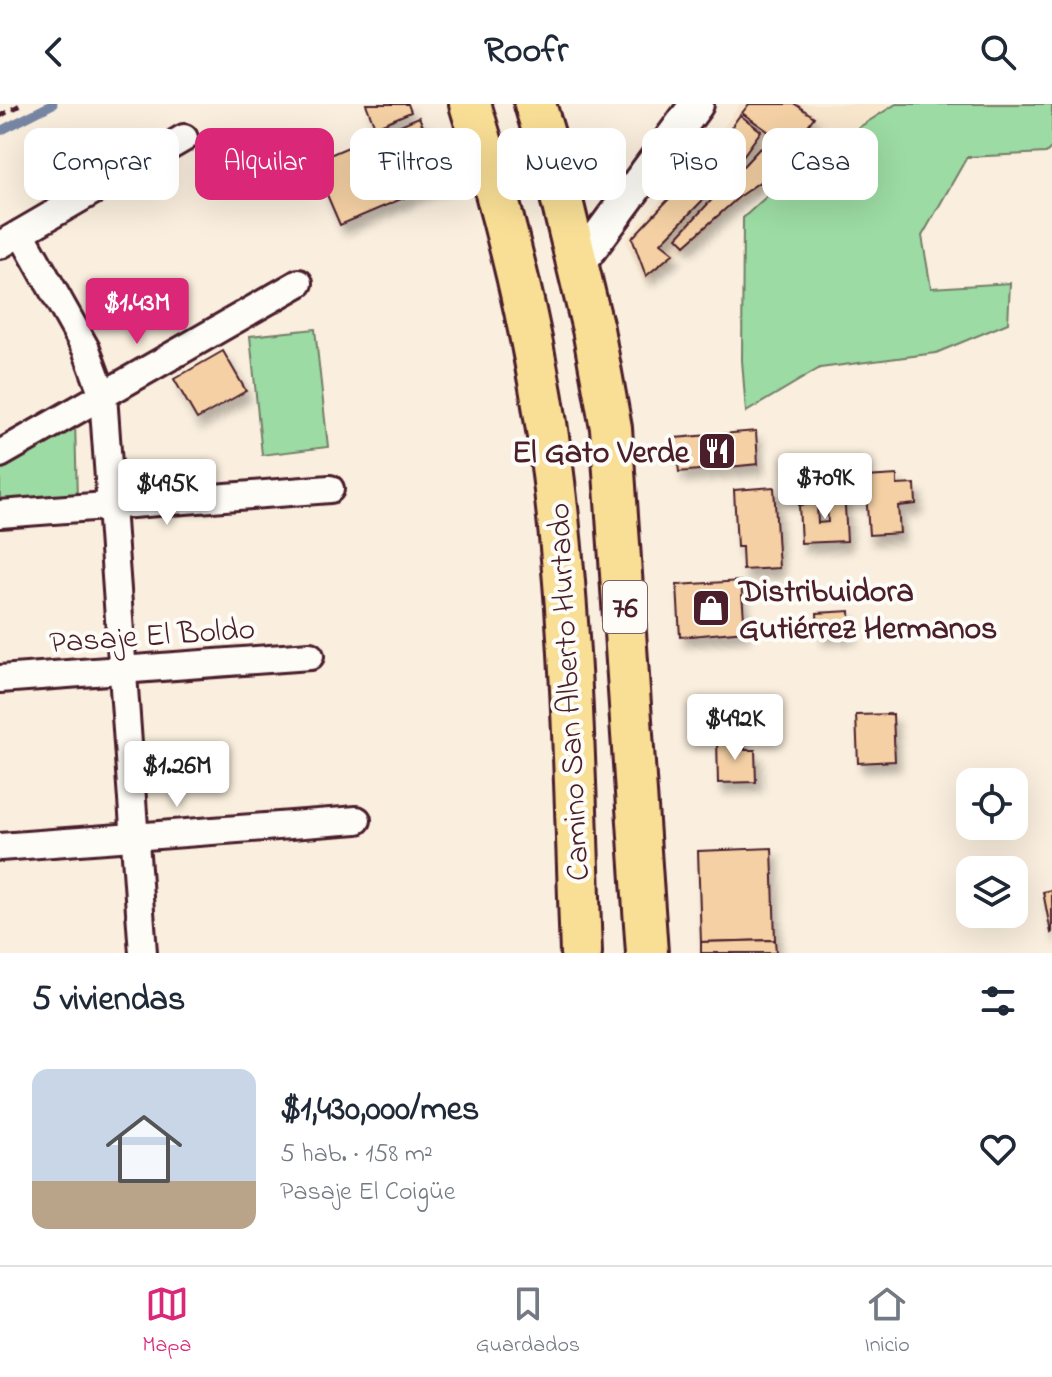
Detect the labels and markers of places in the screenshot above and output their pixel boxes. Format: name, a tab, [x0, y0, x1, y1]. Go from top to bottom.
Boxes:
pin: $1.43M	[72, 278, 202, 346]
restaurant icon: El Gato Verde	[696, 430, 738, 472]
place label: El Gato Verde	[512, 431, 691, 478]
pin: $709K	[769, 453, 881, 521]
pin: $495K	[111, 459, 223, 527]
place label: Distribuidora Gutiérrez Hermanos	[737, 570, 997, 654]
shop icon: Distribuidora Gutiérrez Hermanos	[690, 587, 732, 629]
pin: $492K	[679, 694, 791, 762]
pin: $1.26M	[112, 741, 242, 809]

